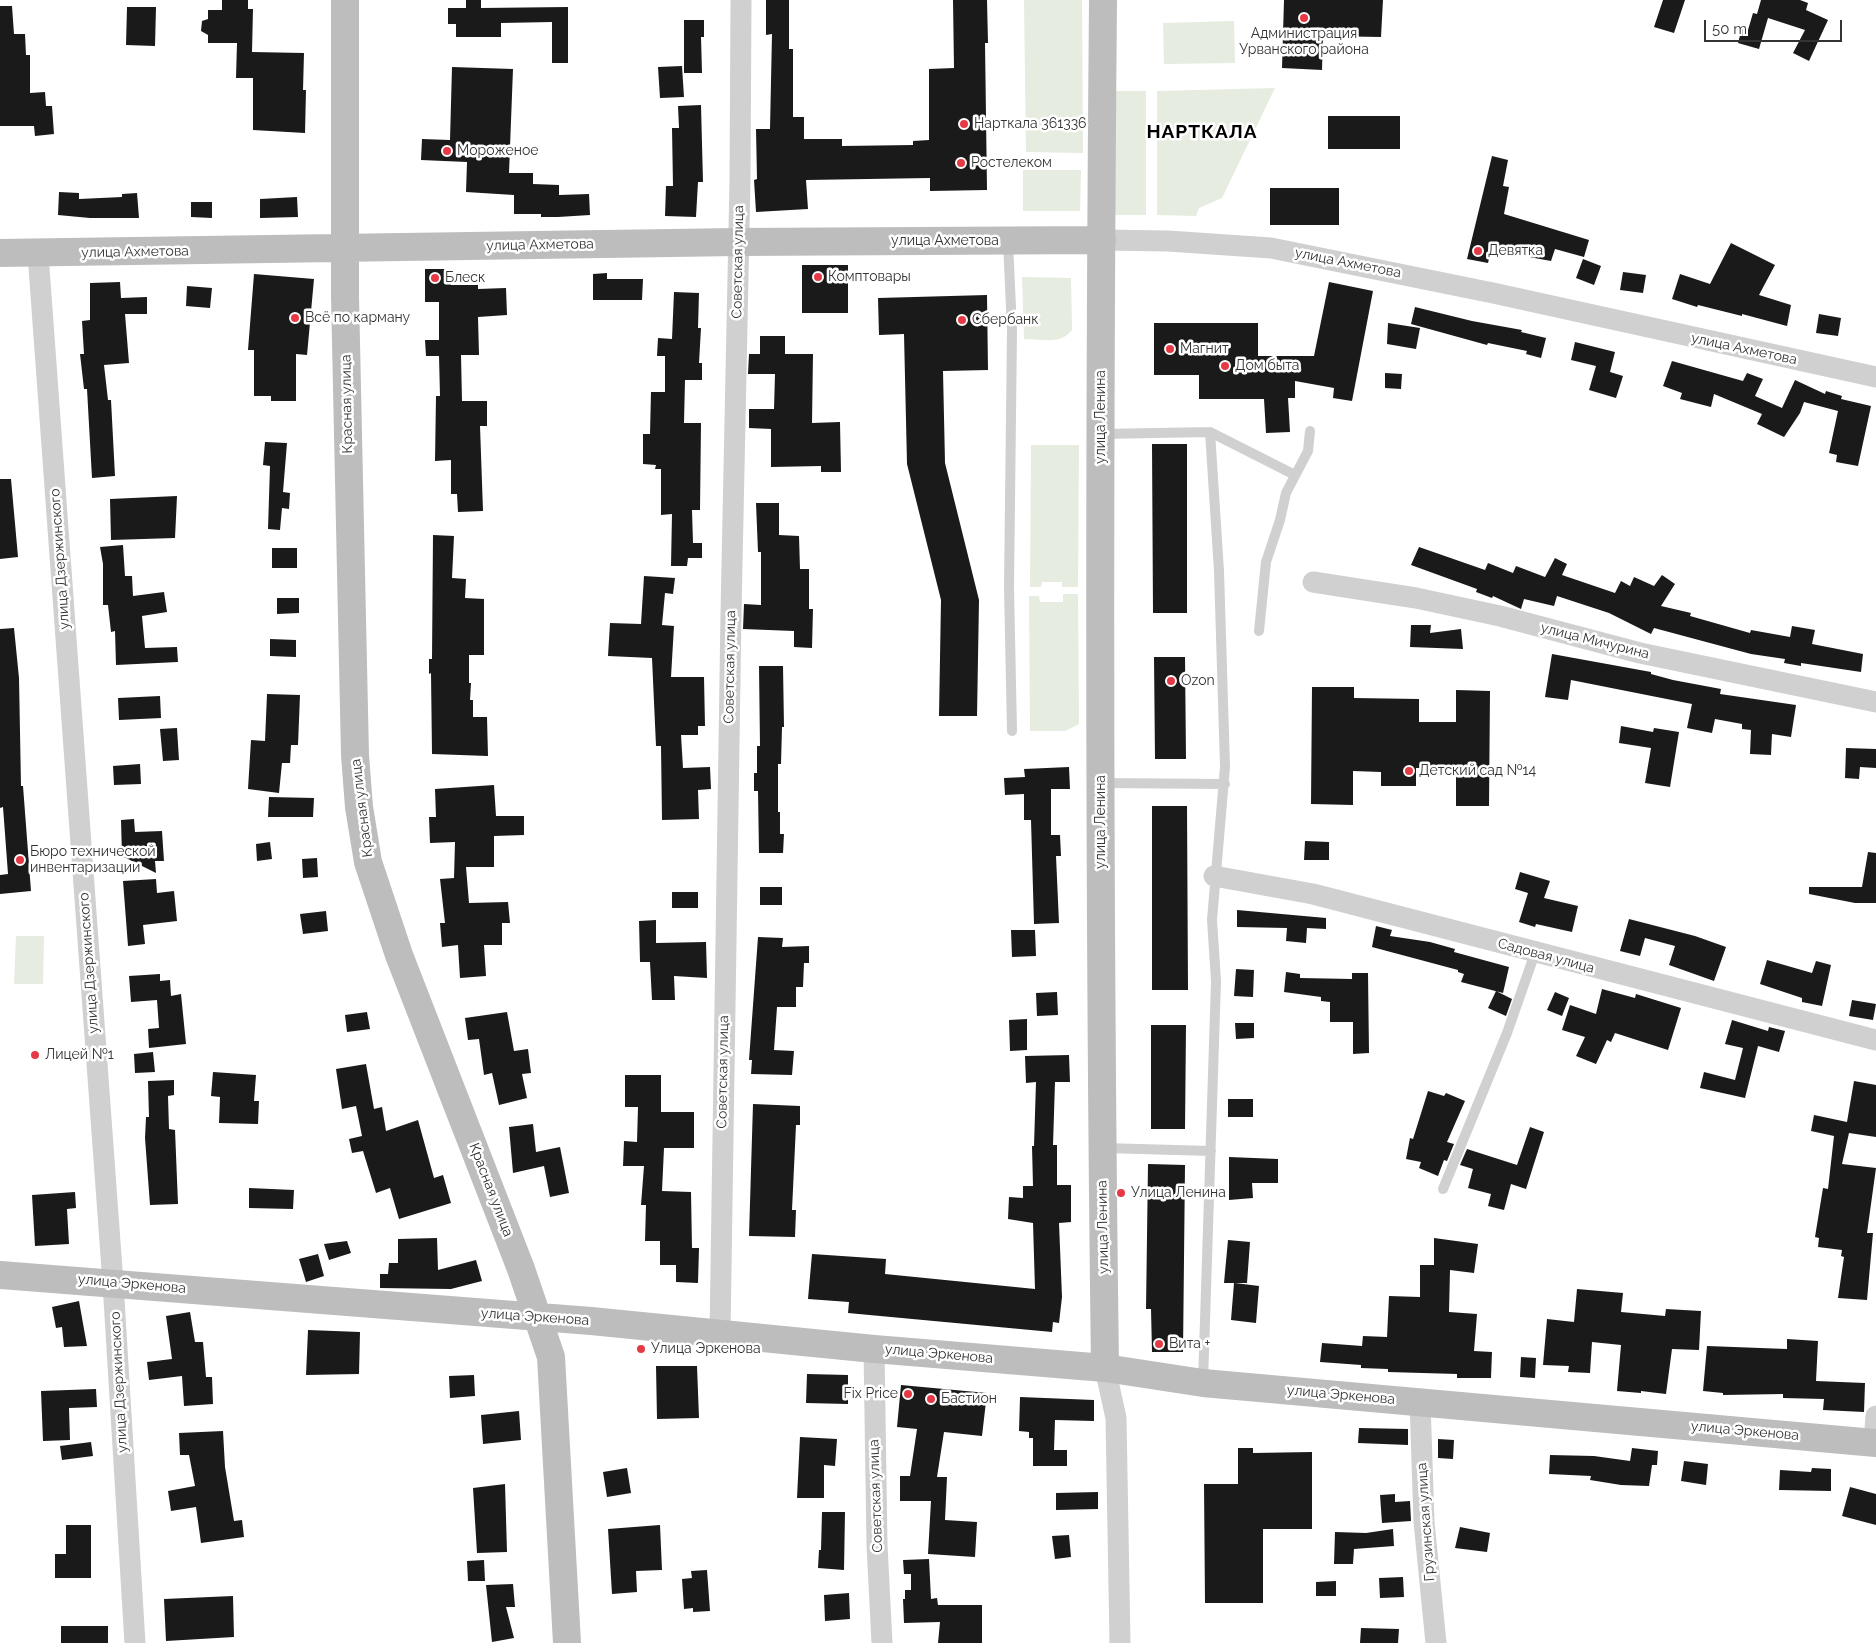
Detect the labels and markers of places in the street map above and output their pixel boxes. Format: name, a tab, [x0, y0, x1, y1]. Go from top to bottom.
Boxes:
marker: Администрация Урванского района	[1298, 12, 1310, 24]
place label: Администрация Урванского района	[1239, 26, 1369, 58]
place label: Нарткала 361336	[974, 116, 1087, 132]
marker: Нарткала 361336	[958, 118, 970, 130]
place label: Мороженое	[457, 143, 538, 159]
marker: Мороженое	[441, 145, 453, 157]
place label: Ростелеком	[971, 155, 1052, 171]
marker: Ростелеком	[955, 157, 967, 169]
place label: Девятка	[1488, 243, 1543, 259]
marker: Девятка	[1472, 245, 1484, 257]
place label: Комптовары	[828, 269, 911, 285]
place label: Блеск	[445, 270, 485, 286]
marker: Комптовары	[812, 271, 824, 283]
marker: Блеск	[429, 272, 441, 284]
place label: Всё по карману	[305, 310, 410, 326]
marker: Всё по карману	[289, 312, 301, 324]
place label: Сбербанк	[972, 312, 1039, 328]
marker: Сбербанк	[956, 314, 968, 326]
place label: Магнит	[1180, 341, 1229, 357]
marker: Магнит	[1164, 343, 1176, 355]
place label: Дом быта	[1235, 358, 1299, 374]
marker: Дом быта	[1219, 360, 1231, 372]
place label: Ozon	[1181, 673, 1215, 689]
marker: Ozon	[1165, 675, 1177, 687]
place label: Детский сад №14	[1419, 763, 1536, 779]
marker: Детский сад №14	[1403, 765, 1415, 777]
place label: Бюро технической инвентаризации	[30, 844, 156, 876]
marker: Бюро технической инвентаризации	[14, 854, 26, 866]
place label: Лицей №1	[45, 1047, 114, 1063]
marker: Лицей №1	[29, 1049, 41, 1061]
place label: Улица Ленина	[1131, 1185, 1226, 1201]
marker: Улица Ленина	[1115, 1187, 1127, 1199]
place label: Вита +	[1169, 1336, 1210, 1352]
marker: Вита +	[1153, 1338, 1165, 1350]
place label: Улица Эркенова	[651, 1341, 761, 1357]
marker: Улица Эркенова	[635, 1343, 647, 1355]
place label: Fix Price	[844, 1386, 898, 1402]
marker: Fix Price	[902, 1388, 914, 1400]
place label: Бастион	[941, 1391, 997, 1407]
marker: Бастион	[925, 1393, 937, 1405]

